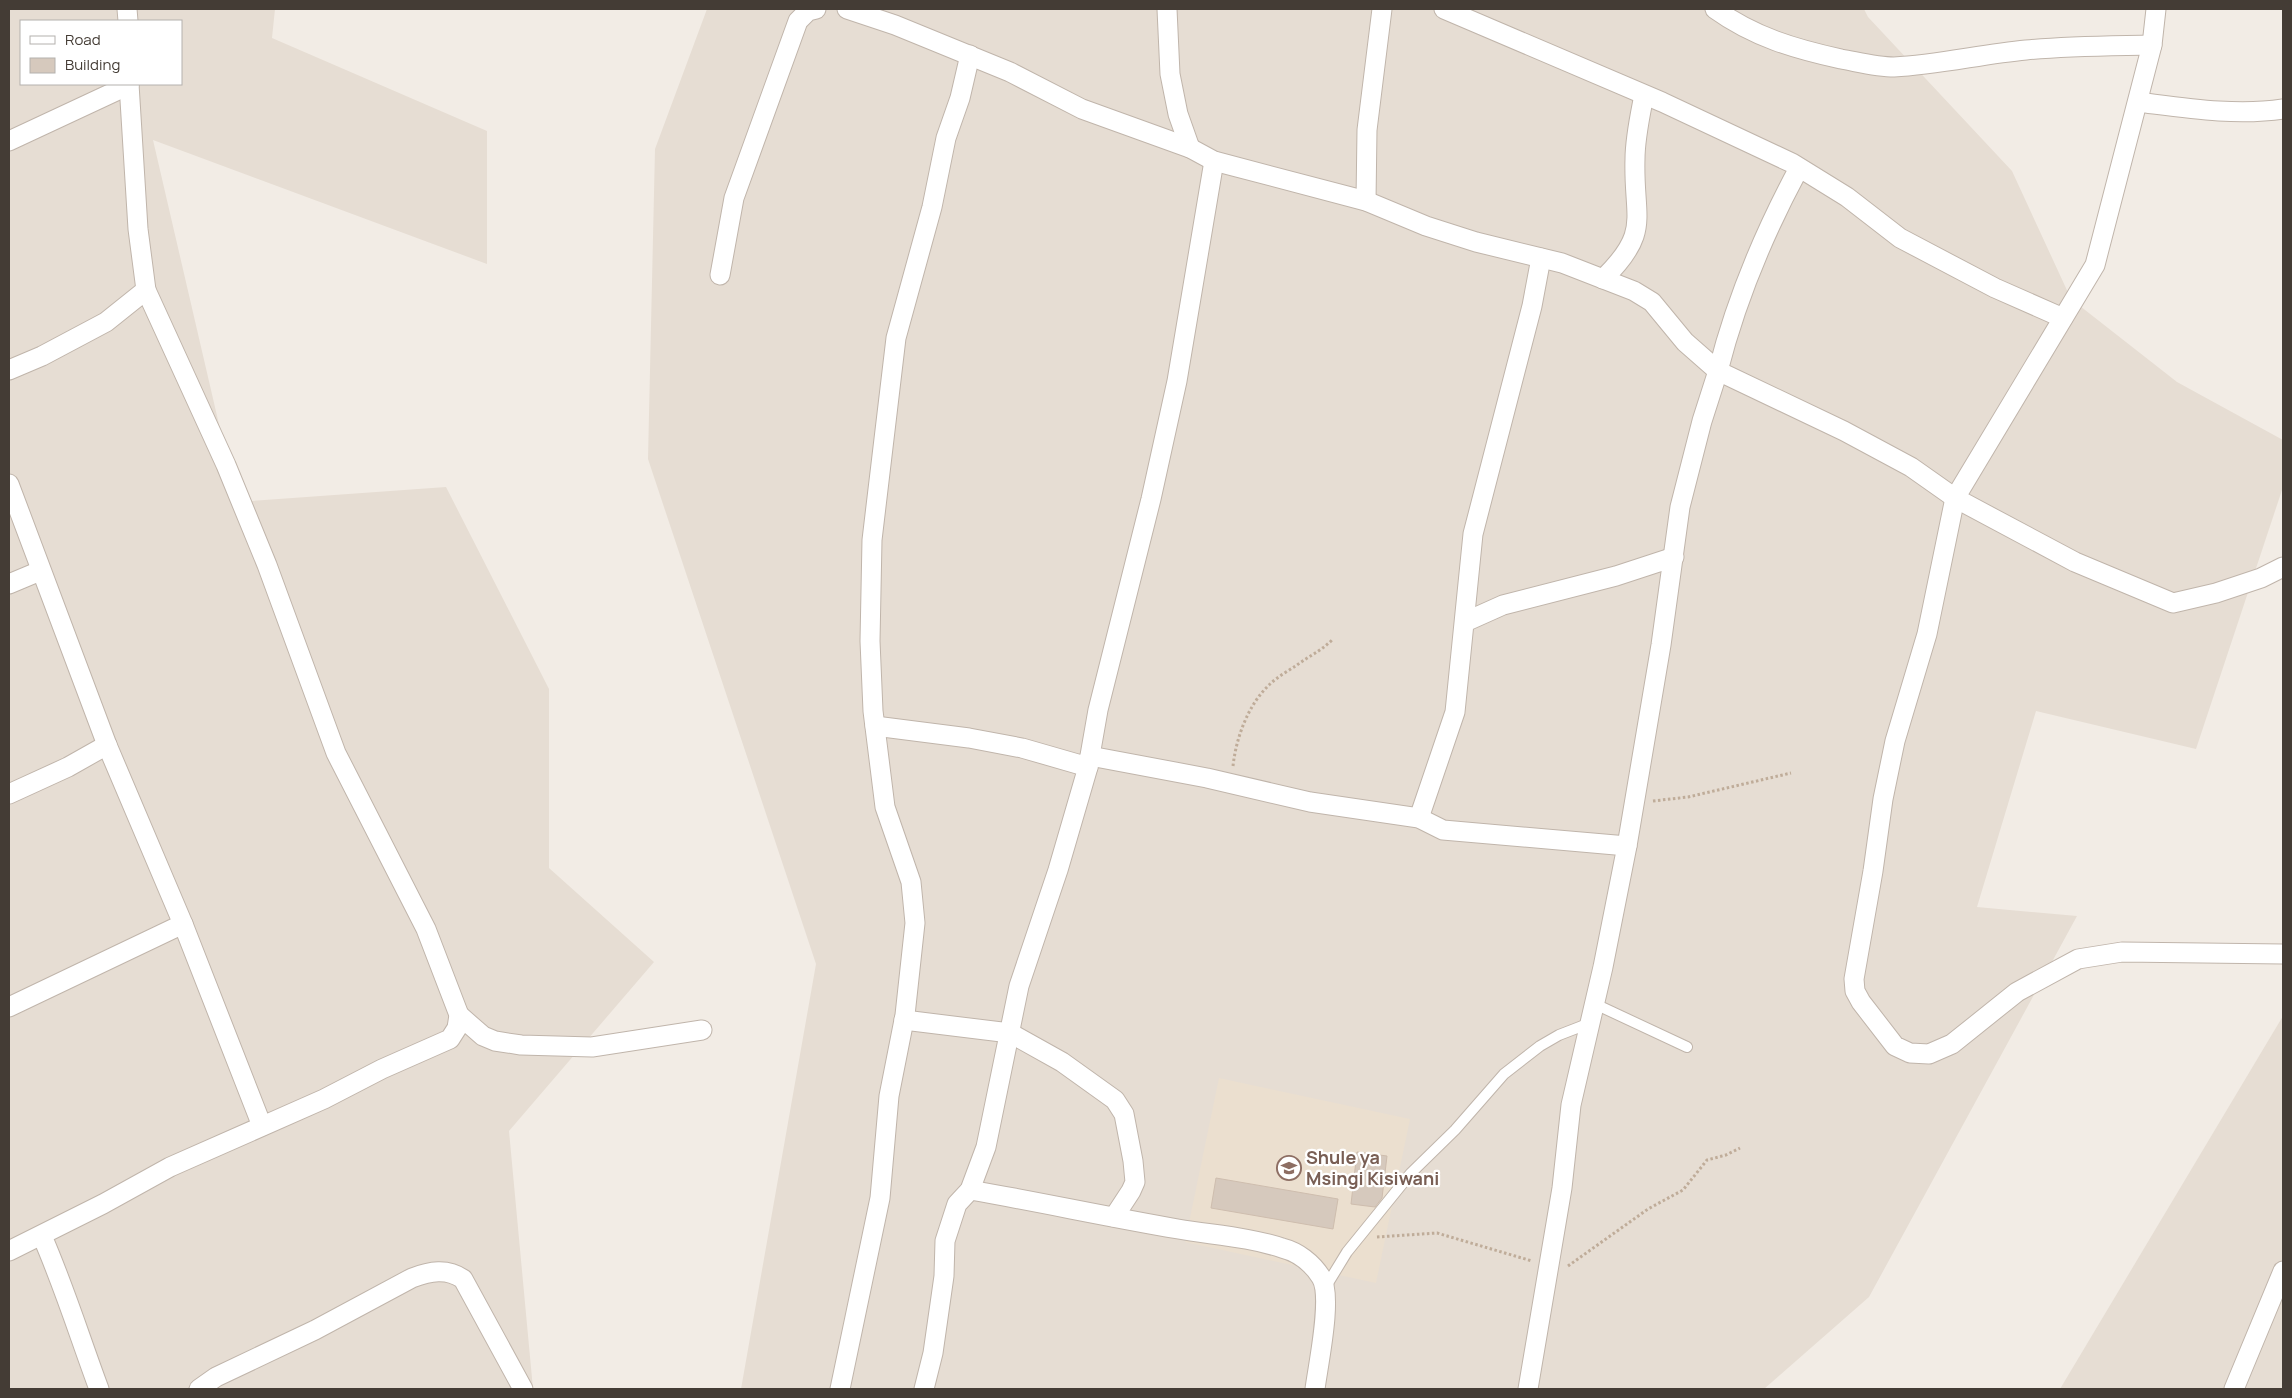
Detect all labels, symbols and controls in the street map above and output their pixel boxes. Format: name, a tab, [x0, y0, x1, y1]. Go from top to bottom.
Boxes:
legend	[20, 20, 182, 85]
text: Road	[65, 29, 101, 50]
text: Building	[65, 54, 120, 75]
place label: Shule ya Msingi Kisiwani	[1306, 1145, 1439, 1190]
school or university icon: Shule ya Msingi Kisiwani	[1276, 1155, 1302, 1181]

